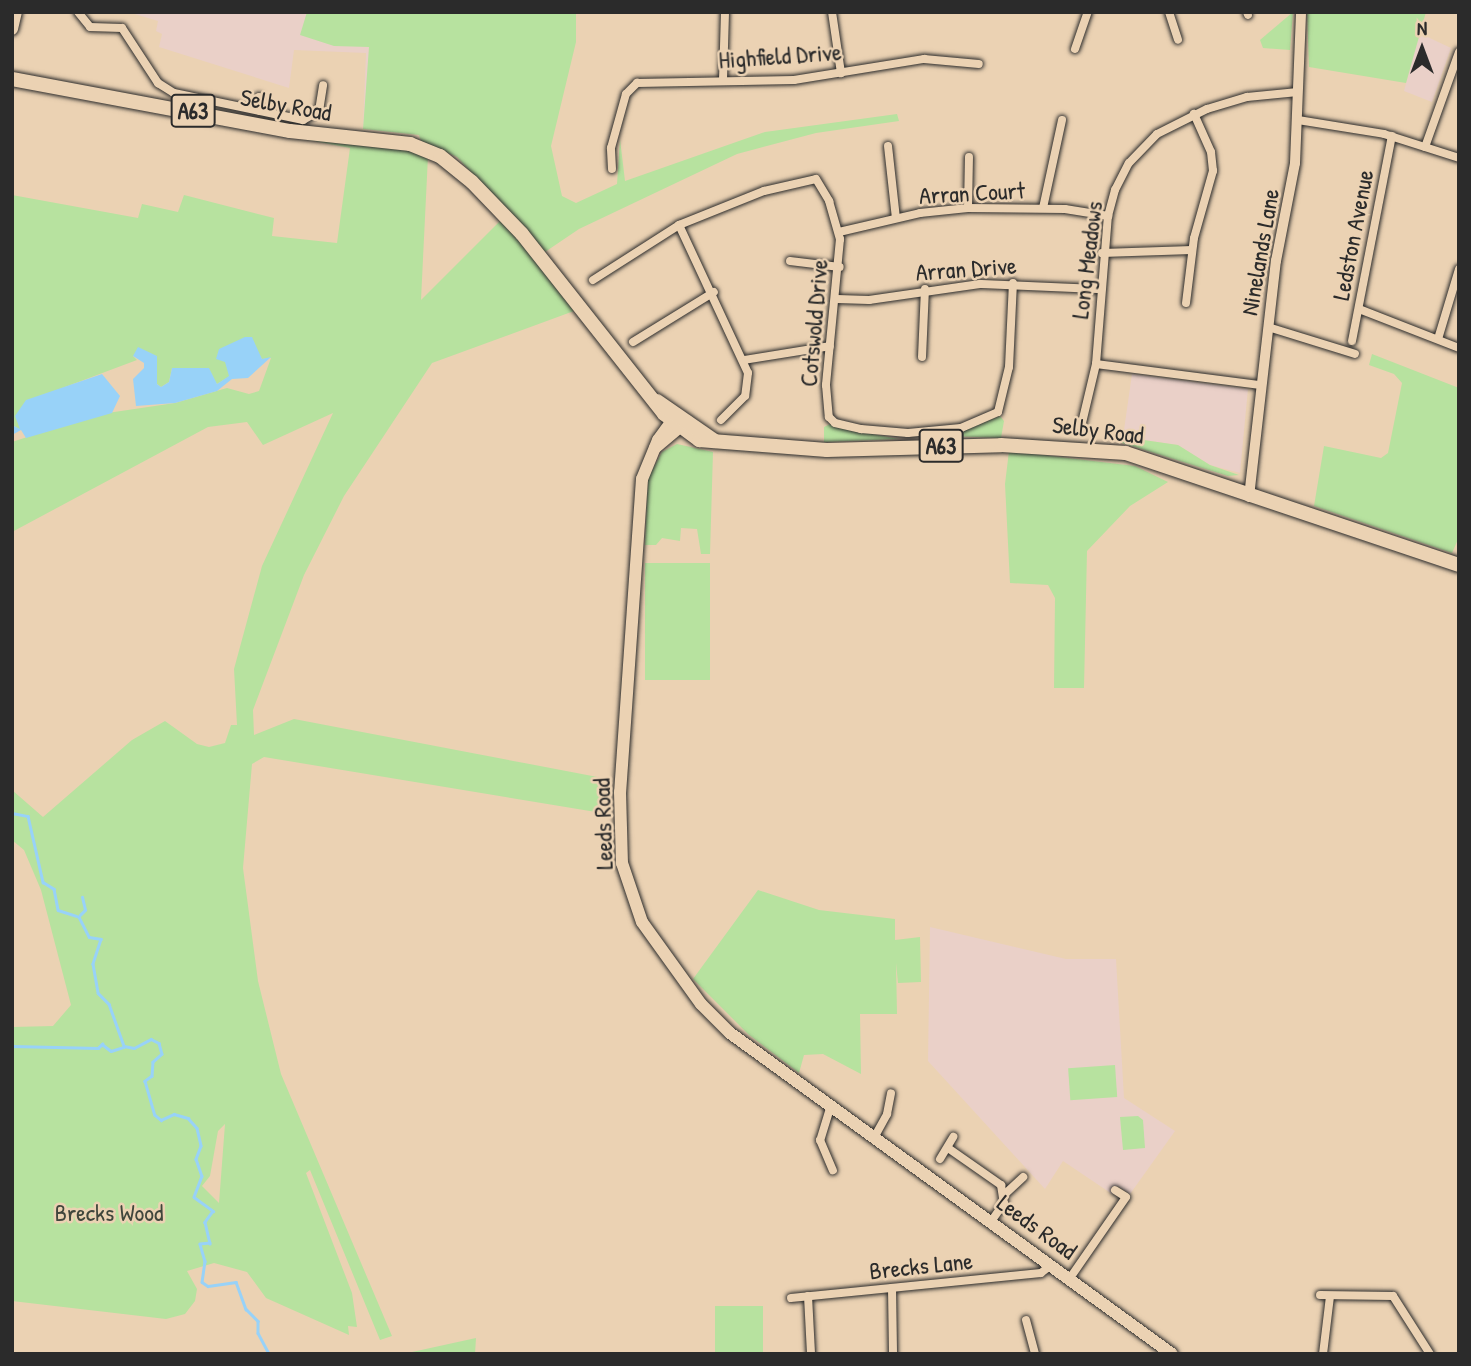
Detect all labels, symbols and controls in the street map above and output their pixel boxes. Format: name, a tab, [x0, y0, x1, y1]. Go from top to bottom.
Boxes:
north arrow	[1387, 14, 1457, 84]
text: N	[1417, 15, 1427, 41]
street label: Highfield Drive	[718, 37, 842, 75]
street label: Selby Road	[238, 83, 334, 127]
road number: A63	[170, 92, 216, 130]
street label: Ledston Avenue	[1326, 167, 1380, 303]
street label: Arran Court	[918, 176, 1026, 210]
street label: Ninelands Lane	[1235, 186, 1285, 318]
street label: Long Meadows	[1066, 200, 1108, 320]
street label: Arran Drive	[915, 251, 1017, 287]
street label: Cotswold Drive	[794, 258, 834, 388]
street label: Selby Road	[1051, 410, 1145, 450]
road number: A63	[918, 426, 964, 466]
street label: Leeds Road	[587, 778, 619, 870]
street label: Leeds Road	[992, 1188, 1082, 1266]
park label: Brecks Wood	[55, 1199, 163, 1227]
street label: Brecks Lane	[868, 1246, 974, 1286]

